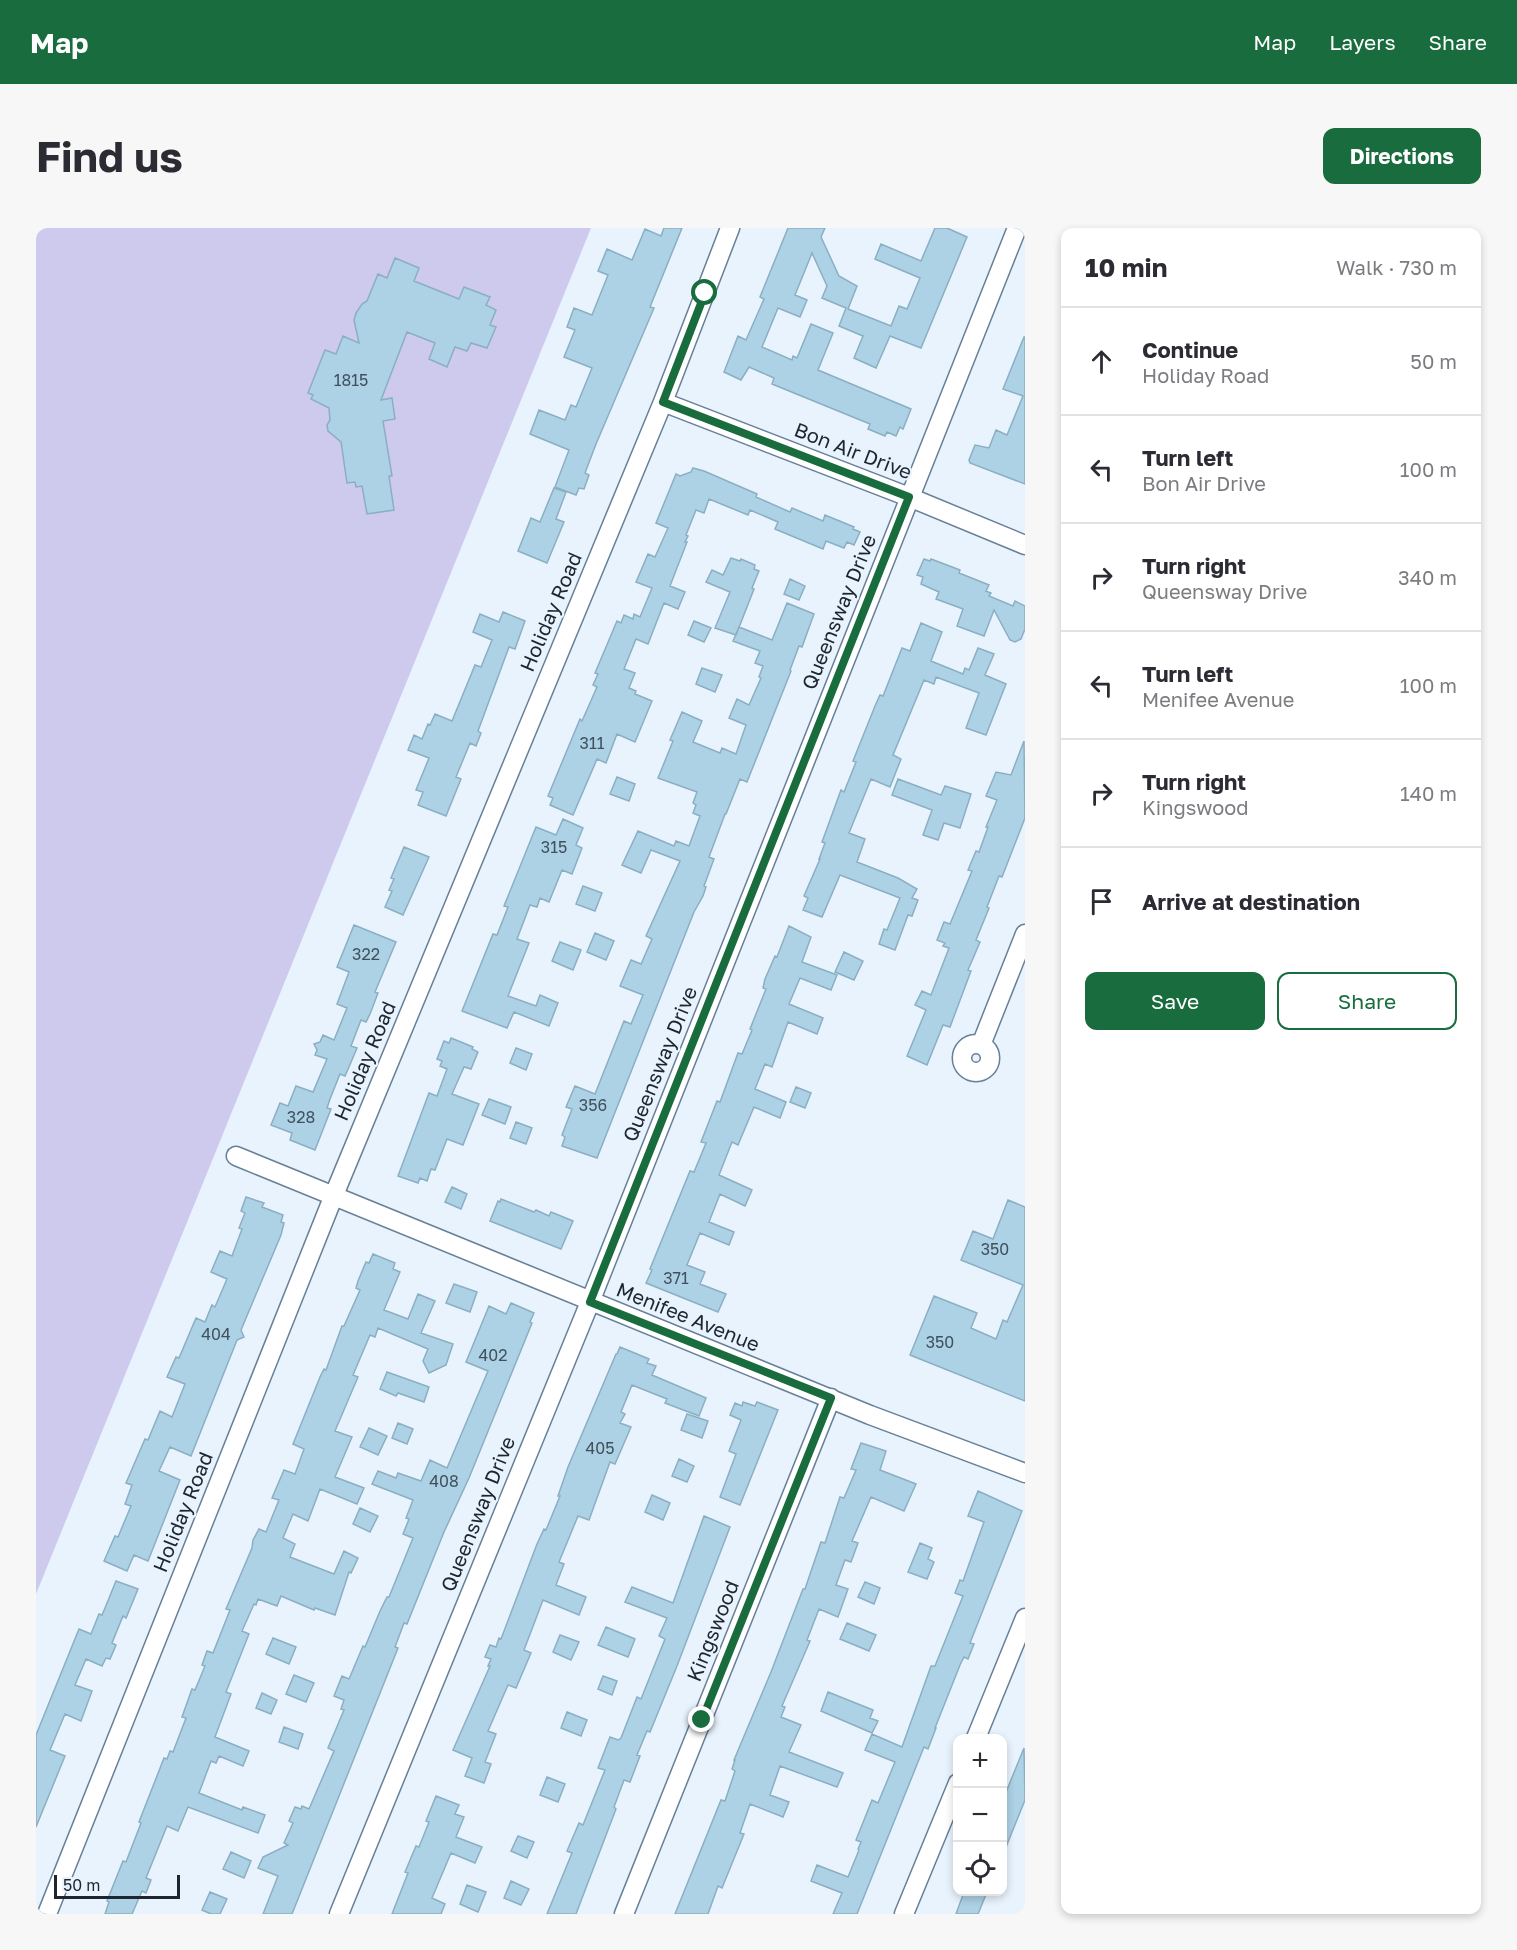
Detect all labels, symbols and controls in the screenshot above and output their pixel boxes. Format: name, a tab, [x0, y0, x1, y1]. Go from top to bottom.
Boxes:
text: Map	[30, 26, 88, 59]
text: Map	[1253, 29, 1296, 55]
text: Layers	[1329, 29, 1396, 55]
text: Share	[1429, 29, 1487, 55]
button: Directions	[1323, 128, 1481, 184]
text: Find us	[36, 131, 183, 181]
text: 10 min	[1085, 252, 1167, 283]
text: Walk · 730 m	[1336, 255, 1457, 279]
route start	[691, 279, 717, 305]
text: Continue	[1142, 336, 1238, 363]
icon: ahead	[1085, 345, 1118, 378]
text: 50 m	[1410, 349, 1457, 373]
text: Holiday Road	[1142, 363, 1269, 387]
house number: 1815	[334, 370, 368, 390]
street label: Bon Air Drive	[791, 417, 915, 483]
text: Turn left	[1142, 444, 1233, 471]
icon: left	[1085, 453, 1118, 486]
text: 100 m	[1400, 457, 1457, 481]
text: Bon Air Drive	[1142, 471, 1266, 495]
street label: Queensway Drive	[796, 530, 880, 693]
street label: Holiday Road	[514, 548, 586, 675]
text: Turn right	[1142, 552, 1246, 579]
icon: right	[1085, 561, 1118, 594]
text: 340 m	[1398, 565, 1457, 589]
text: Queensway Drive	[1142, 579, 1307, 603]
text: Turn left	[1142, 660, 1233, 687]
icon: left	[1085, 669, 1118, 702]
text: 100 m	[1400, 673, 1457, 697]
text: Menifee Avenue	[1142, 687, 1294, 711]
house number: 311	[580, 733, 605, 753]
text: Turn right	[1142, 768, 1246, 795]
icon: right	[1085, 777, 1118, 810]
text: 140 m	[1400, 781, 1457, 805]
text: Kingswood	[1142, 795, 1249, 819]
house number: 315	[541, 837, 567, 857]
icon: arrive	[1085, 885, 1118, 918]
text: Arrive at destination	[1142, 888, 1360, 915]
house number: 322	[352, 944, 380, 964]
button: Save	[1085, 972, 1265, 1030]
button: Share	[1277, 972, 1457, 1030]
street label: Queensway Drive	[617, 982, 701, 1145]
street label: Holiday Road	[328, 997, 400, 1124]
house number: 356	[579, 1095, 607, 1115]
house number: 328	[287, 1107, 315, 1127]
house number: 350	[981, 1239, 1009, 1259]
house number: 371	[663, 1268, 689, 1288]
street label: Menifee Avenue	[613, 1276, 764, 1356]
house number: 404	[201, 1324, 231, 1344]
house number: 350	[926, 1332, 954, 1352]
house number: 402	[479, 1345, 507, 1365]
street label: Queensway Drive	[435, 1432, 519, 1595]
house number: 405	[586, 1438, 614, 1458]
street label: Holiday Road	[147, 1448, 217, 1575]
house number: 408	[429, 1471, 459, 1491]
street label: Kingswood	[681, 1577, 743, 1685]
route end	[688, 1706, 714, 1732]
map controls	[953, 1734, 1007, 1896]
button: +	[953, 1734, 1007, 1788]
button: −	[953, 1788, 1007, 1842]
button: locate	[953, 1842, 1007, 1896]
scale bar	[54, 1872, 180, 1900]
text: 50 m	[63, 1875, 100, 1895]

